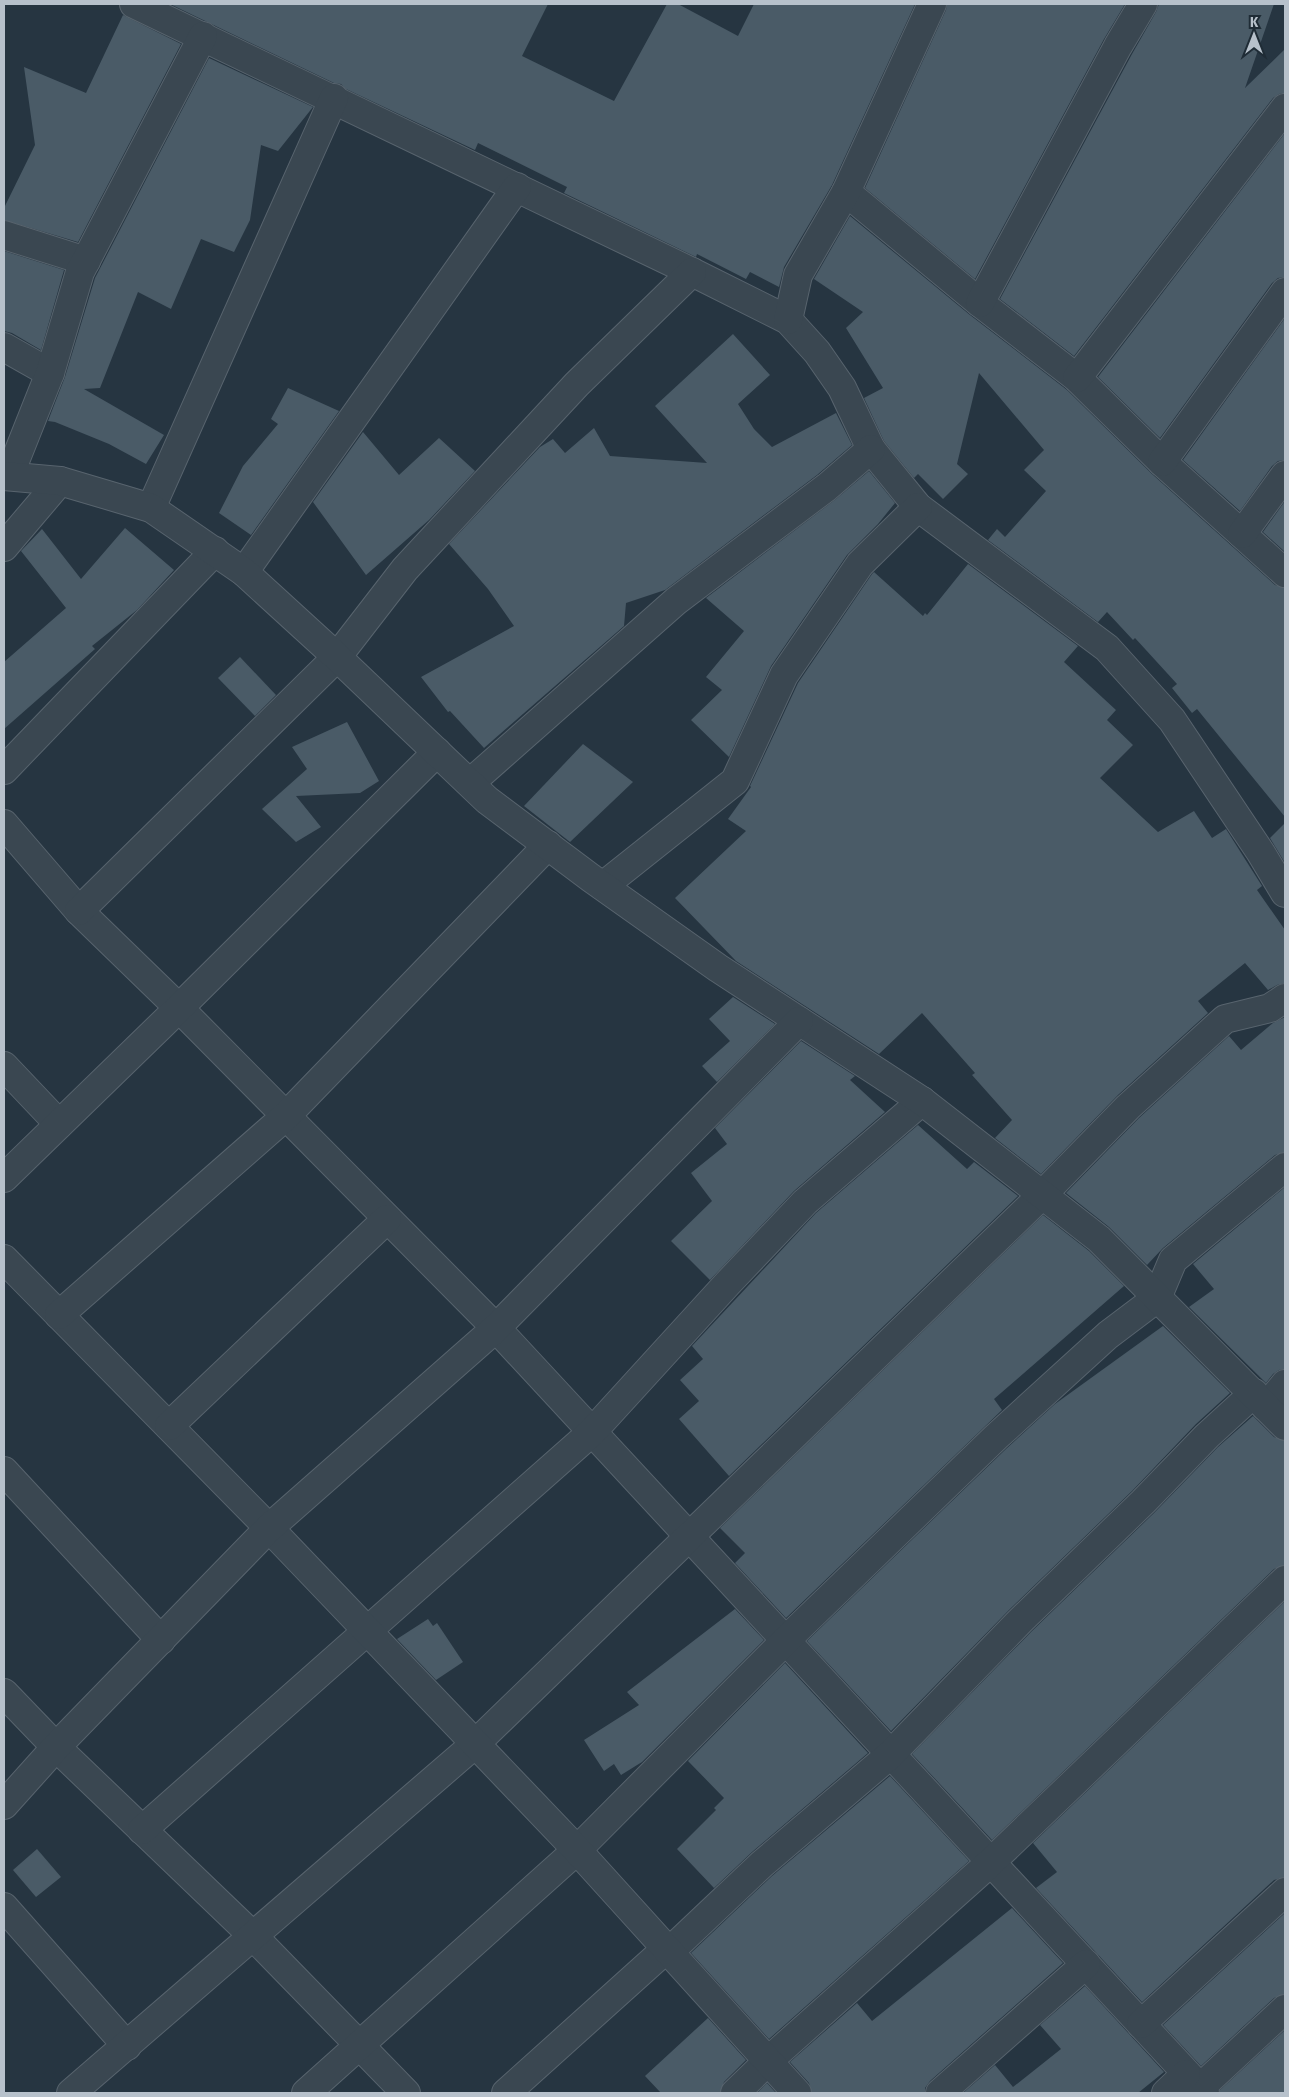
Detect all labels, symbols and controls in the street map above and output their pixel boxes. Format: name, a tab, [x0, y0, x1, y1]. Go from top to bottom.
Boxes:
north arrow	[1229, 10, 1279, 60]
text: K	[1250, 14, 1259, 31]

